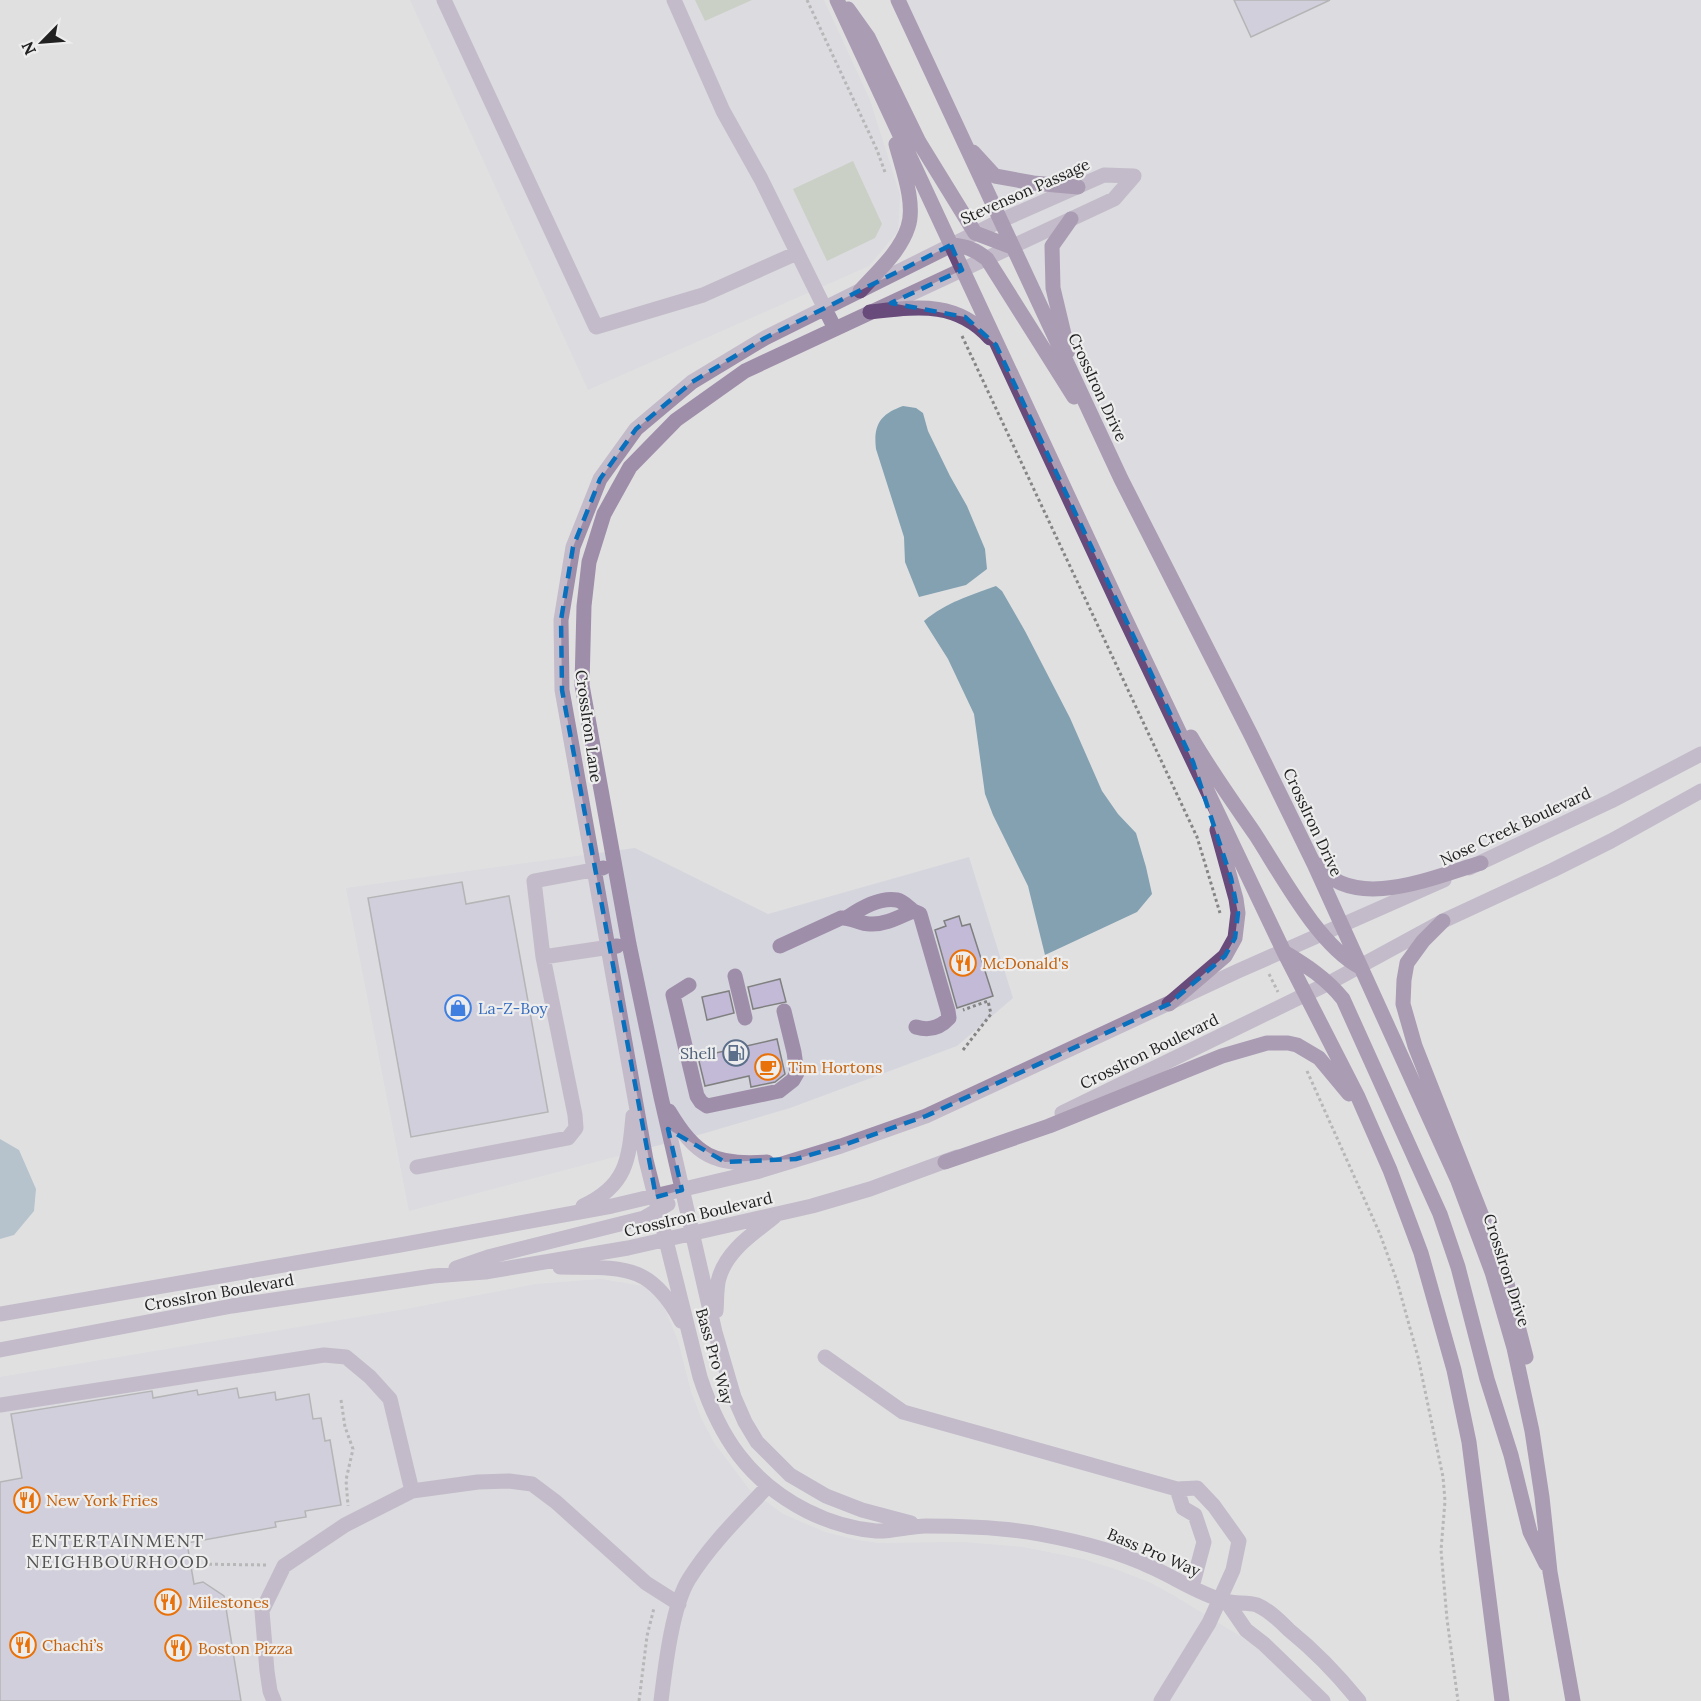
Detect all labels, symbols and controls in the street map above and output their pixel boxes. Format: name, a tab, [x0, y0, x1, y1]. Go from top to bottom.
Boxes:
north arrow	[12, 12, 72, 72]
text: N	[17, 39, 40, 58]
street label: Stevenson Passage	[957, 153, 1093, 228]
street label: CrossIron Drive	[1064, 330, 1132, 445]
street label: CrossIron Lane	[571, 668, 607, 784]
street label: CrossIron Drive	[1279, 765, 1347, 880]
street label: Nose Creek Boulevard	[1436, 782, 1594, 870]
restaurant icon: McDonald's	[948, 948, 978, 978]
place label: McDonald's	[982, 953, 1069, 973]
shop icon: La-Z-Boy	[443, 993, 473, 1023]
place label: La-Z-Boy	[478, 998, 548, 1018]
street label: CrossIron Boulevard	[1076, 1009, 1222, 1093]
fuel station icon: Shell	[721, 1038, 751, 1068]
place label: Shell	[680, 1043, 716, 1063]
cafe icon: Tim Hortons	[753, 1052, 783, 1082]
place label: Tim Hortons	[788, 1057, 882, 1077]
street label: CrossIron Boulevard	[622, 1187, 775, 1241]
street label: CrossIron Drive	[1479, 1211, 1535, 1329]
street label: CrossIron Boulevard	[143, 1269, 296, 1315]
street label: Bass Pro Way	[692, 1306, 738, 1407]
restaurant icon: New York Fries	[12, 1485, 42, 1515]
place label: New York Fries	[46, 1490, 158, 1510]
street label: Bass Pro Way	[1104, 1523, 1204, 1581]
district label: ENTERTAINMENT NEIGHBOURHOOD	[26, 1529, 210, 1573]
restaurant icon: Milestones	[153, 1587, 183, 1617]
place label: Milestones	[188, 1592, 269, 1612]
restaurant icon: Chachi’s	[8, 1630, 38, 1660]
restaurant icon: Boston Pizza	[163, 1633, 193, 1663]
place label: Chachi’s	[42, 1635, 104, 1655]
place label: Boston Pizza	[198, 1638, 293, 1658]

